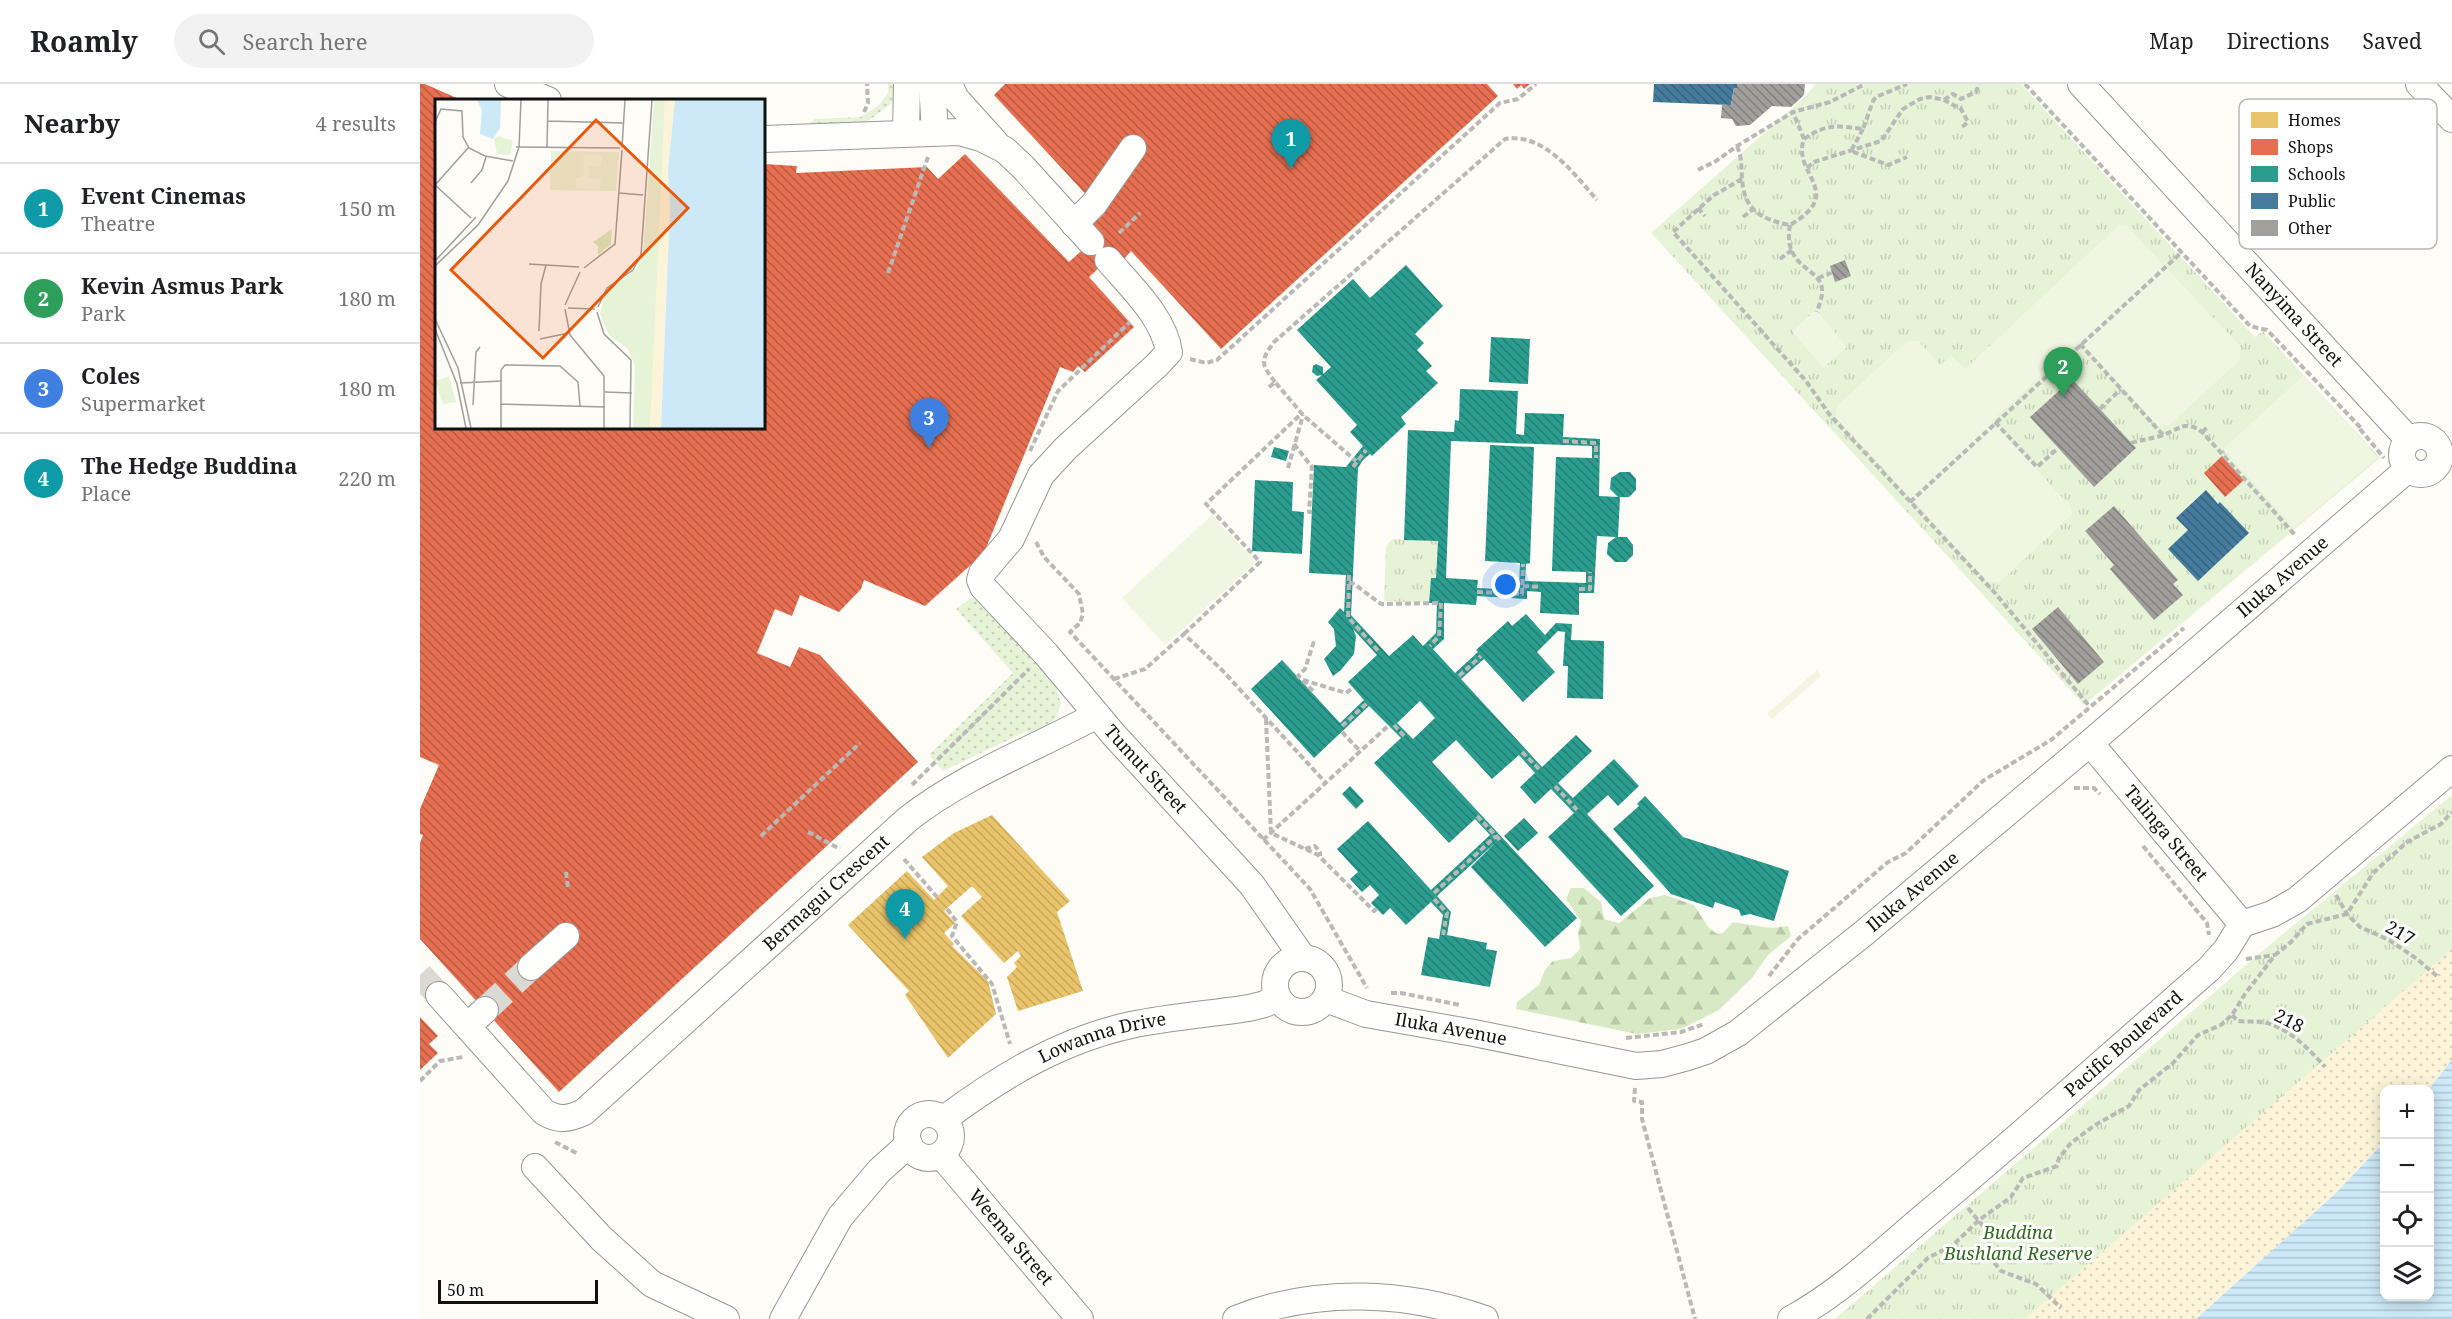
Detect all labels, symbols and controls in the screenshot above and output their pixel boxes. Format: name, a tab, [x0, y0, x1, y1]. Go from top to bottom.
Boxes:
search box	[174, 14, 594, 68]
text: Roamly	[30, 22, 138, 60]
icon: search	[195, 25, 228, 58]
text: Search here	[243, 26, 367, 56]
text: Map	[2149, 27, 2194, 55]
text: Directions	[2227, 27, 2329, 55]
text: Saved	[2362, 27, 2422, 55]
inset map	[435, 99, 765, 429]
legend	[2239, 99, 2437, 249]
text: Nearby	[24, 105, 120, 141]
text: Homes	[2288, 109, 2341, 131]
text: 4 results	[316, 110, 396, 137]
pin: 1	[1272, 120, 1310, 169]
text: Shops	[2288, 136, 2333, 158]
text: Schools	[2288, 163, 2345, 185]
text: Event Cinemas	[81, 180, 246, 210]
text: Public	[2288, 190, 2336, 212]
text: 1	[38, 195, 49, 222]
text: 150 m	[338, 195, 396, 222]
text: Theatre	[81, 210, 155, 237]
text: Other	[2288, 217, 2332, 239]
street label: Nanyima Street	[2241, 257, 2348, 371]
text: Kevin Asmus Park	[81, 270, 283, 300]
text: 2	[38, 285, 49, 312]
text: 180 m	[338, 285, 396, 312]
text: Park	[81, 300, 125, 327]
pin: 2	[2044, 348, 2082, 397]
text: Coles	[81, 360, 140, 390]
text: 3	[38, 375, 49, 402]
text: 180 m	[338, 375, 396, 402]
text: Supermarket	[81, 390, 206, 417]
pin: 3	[910, 398, 948, 448]
text: The Hedge Buddina	[81, 450, 297, 480]
text: 4	[38, 465, 49, 492]
text: 220 m	[338, 465, 396, 492]
text: Place	[81, 480, 131, 507]
street label: Iluka Avenue	[2231, 530, 2333, 622]
your location	[1491, 570, 1520, 599]
street label: Tumut Street	[1099, 719, 1193, 818]
street label: Talinga Street	[2119, 780, 2214, 886]
street label: Bermagui Crescent	[757, 829, 894, 956]
street label: Iluka Avenue	[1861, 846, 1963, 937]
pin: 4	[886, 890, 924, 939]
street label: 217	[2381, 914, 2420, 950]
street label: Pacific Boulevard	[2059, 985, 2187, 1102]
street label: 218	[2271, 1003, 2308, 1038]
street label: Lowanna Drive	[1034, 1006, 1168, 1068]
street label: Iluka Avenue	[1393, 1006, 1509, 1050]
map controls	[2380, 1085, 2434, 1301]
button: +	[2380, 1085, 2434, 1139]
button: −	[2380, 1139, 2434, 1193]
street label: Weema Street	[964, 1184, 1059, 1290]
button: locate	[2380, 1193, 2434, 1247]
park label: Buddina Bushland Reserve	[1943, 1220, 2092, 1265]
button: layers	[2380, 1247, 2434, 1301]
scale bar	[438, 1277, 598, 1304]
text: 50 m	[447, 1279, 484, 1301]

